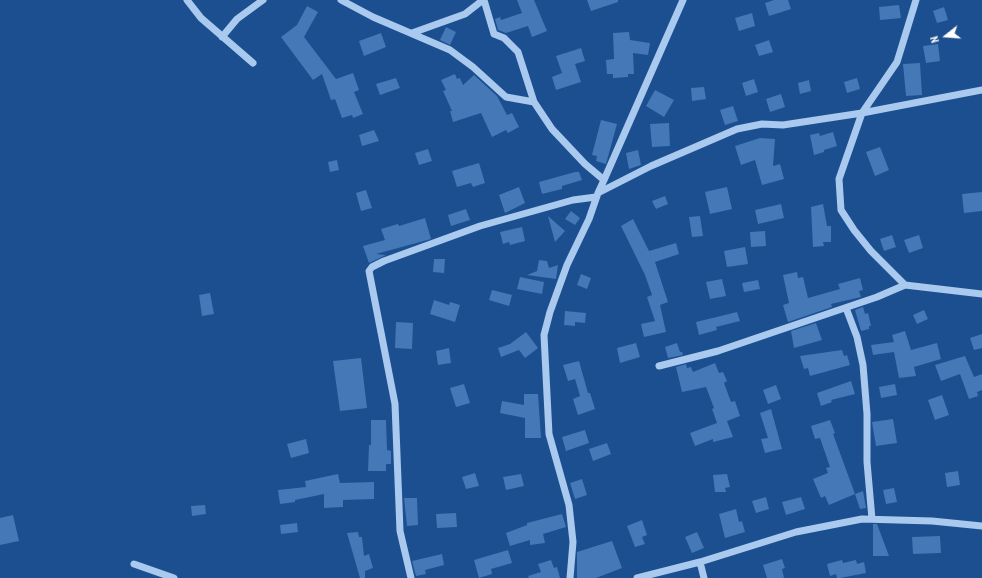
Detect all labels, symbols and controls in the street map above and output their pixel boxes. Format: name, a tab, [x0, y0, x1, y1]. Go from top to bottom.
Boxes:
north arrow	[926, 16, 966, 56]
text: N	[927, 35, 942, 44]

